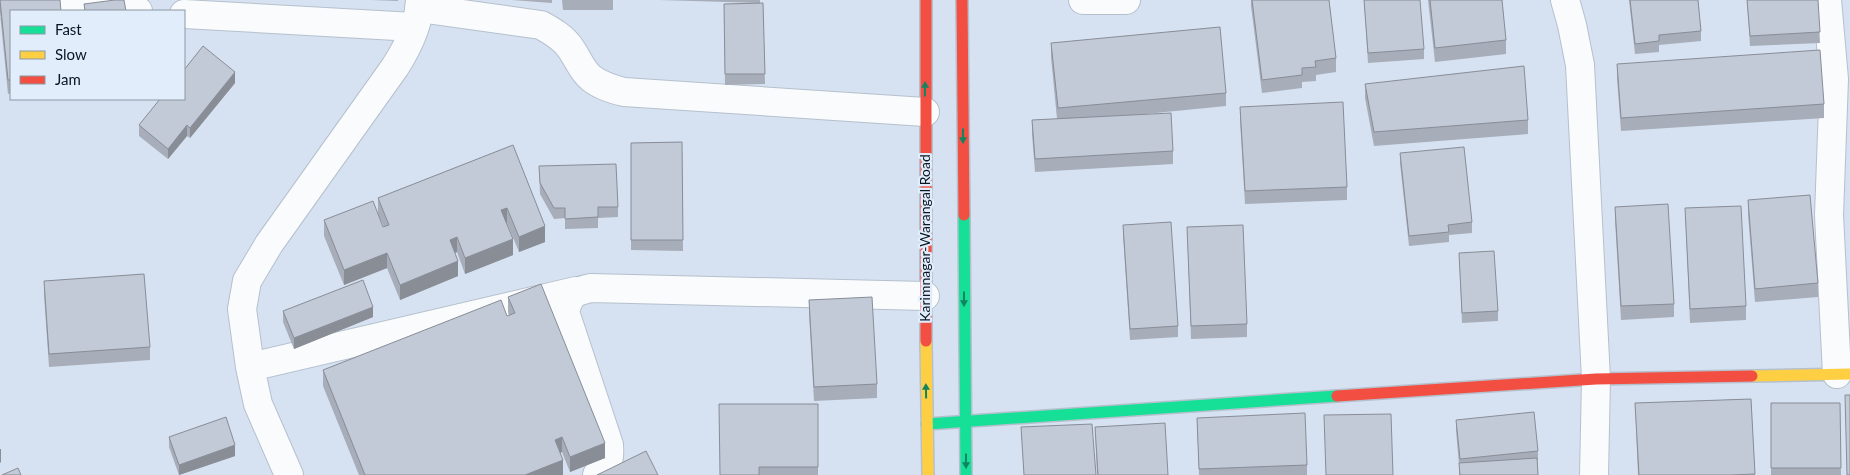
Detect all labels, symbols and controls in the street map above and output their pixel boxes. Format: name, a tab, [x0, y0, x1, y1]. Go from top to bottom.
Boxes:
legend	[10, 10, 185, 100]
text: Fast	[55, 20, 82, 38]
text: Slow	[55, 45, 87, 63]
text: Jam	[55, 70, 81, 88]
one-way arrow	[921, 81, 929, 97]
one-way arrow	[959, 128, 967, 144]
street label: Karimnagar-Warangal Road	[916, 154, 933, 322]
one-way arrow	[960, 291, 968, 307]
one-way arrow	[922, 383, 930, 399]
one-way arrow	[962, 453, 970, 469]

